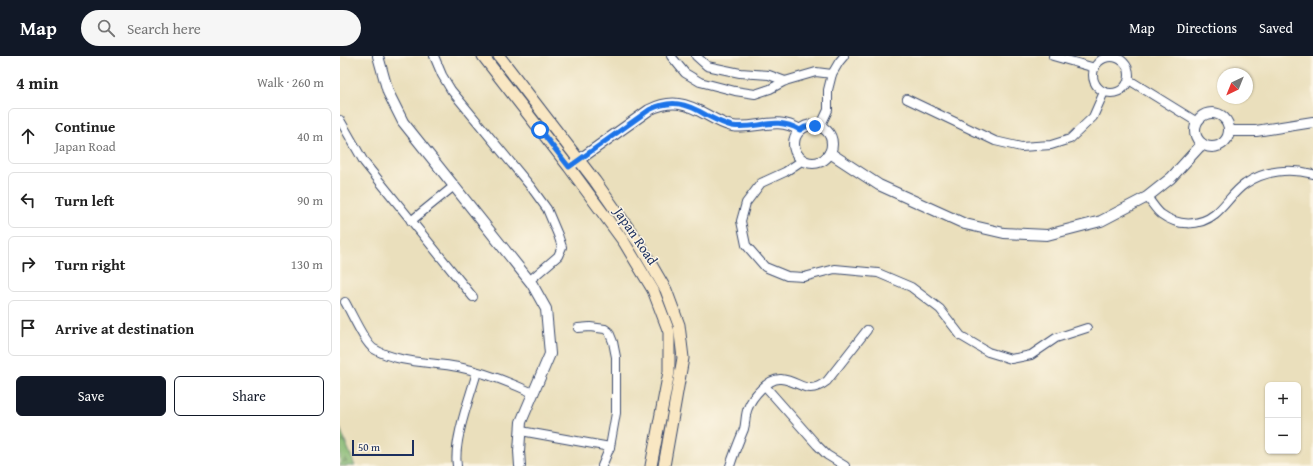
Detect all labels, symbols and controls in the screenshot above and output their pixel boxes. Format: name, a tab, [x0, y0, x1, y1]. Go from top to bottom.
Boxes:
search box	[81, 10, 361, 46]
text: Map	[20, 14, 57, 42]
icon: search	[95, 17, 117, 39]
text: Search here	[127, 18, 201, 39]
text: Map	[1129, 18, 1155, 38]
text: Directions	[1177, 18, 1237, 38]
text: Saved	[1259, 18, 1293, 38]
north arrow	[1217, 68, 1253, 104]
text: 4 min	[16, 70, 58, 95]
text: Walk · 260 m	[257, 73, 324, 92]
text: Continue	[55, 116, 116, 137]
route end	[806, 117, 824, 135]
route start	[531, 121, 549, 139]
icon: ahead	[17, 125, 39, 147]
text: 40 m	[297, 127, 323, 146]
text: Japan Road	[55, 137, 116, 156]
icon: left	[17, 189, 39, 211]
text: Turn left	[55, 190, 114, 211]
text: 90 m	[297, 191, 323, 210]
street label: Japan Road	[608, 202, 663, 269]
icon: right	[17, 253, 39, 275]
text: Turn right	[55, 254, 126, 275]
text: 130 m	[291, 255, 323, 274]
icon: arrive	[17, 317, 39, 339]
text: Arrive at destination	[55, 318, 194, 339]
button: Save	[16, 376, 166, 416]
button: Share	[174, 376, 324, 416]
map controls	[1265, 382, 1301, 454]
button: +	[1265, 382, 1301, 418]
button: −	[1265, 418, 1301, 454]
scale bar	[352, 438, 414, 457]
text: 50 m	[358, 439, 380, 455]

